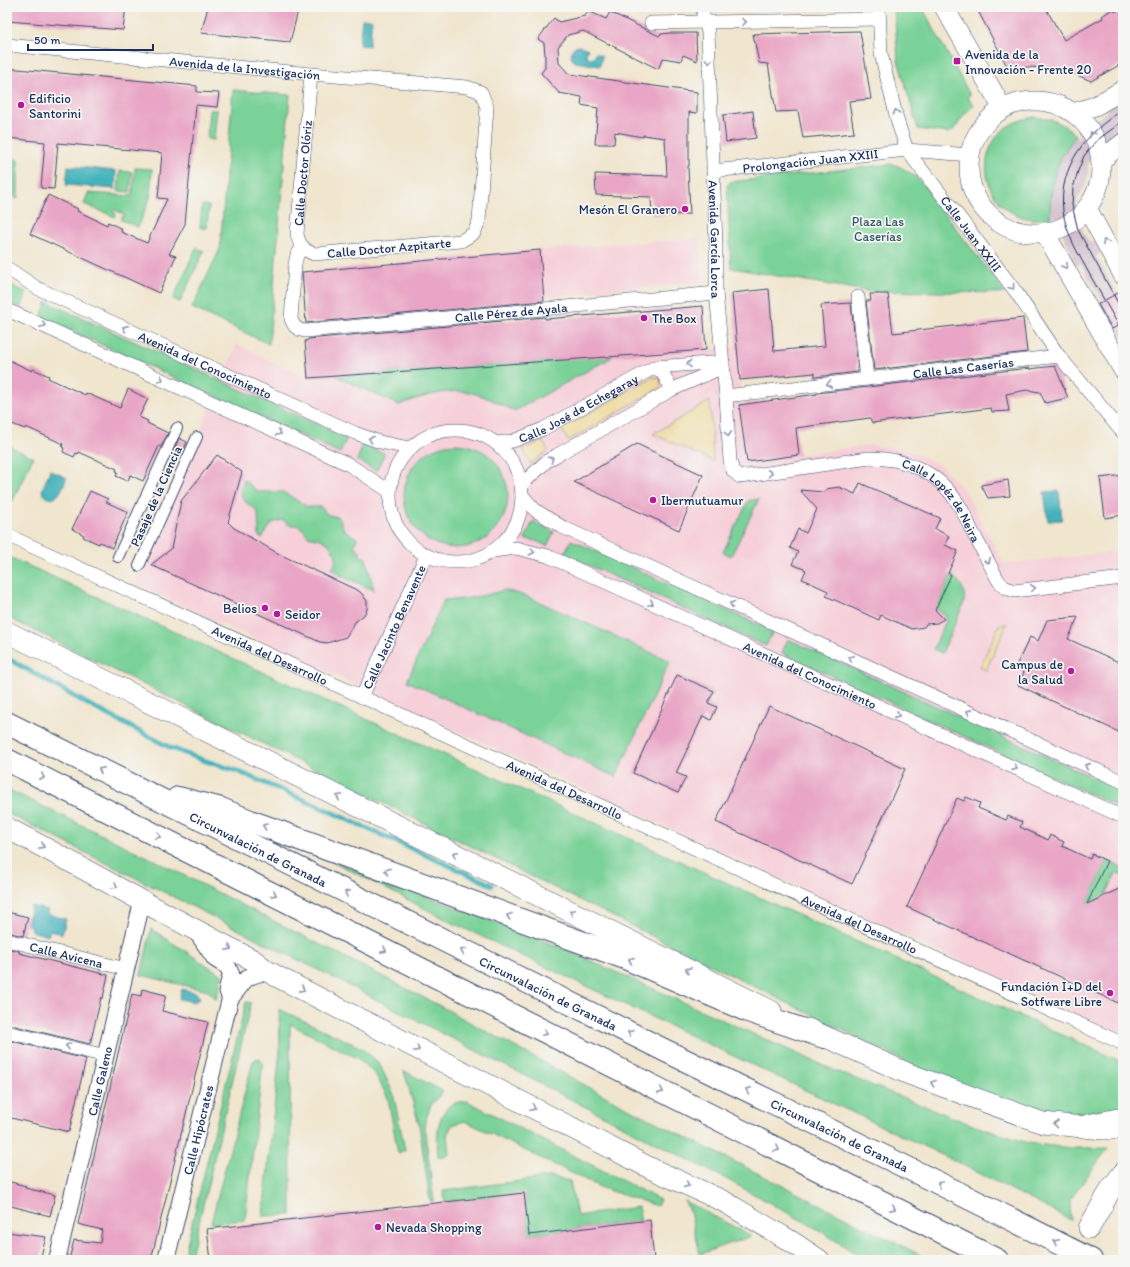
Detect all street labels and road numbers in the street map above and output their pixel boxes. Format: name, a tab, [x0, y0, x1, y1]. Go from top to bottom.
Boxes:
street label: Avenida de la Investigación	[169, 53, 322, 82]
street label: Calle Doctor Olóriz	[290, 119, 314, 227]
street label: Prolongación Juan XXIII	[742, 146, 879, 175]
street label: Avenida García Lorca	[706, 180, 724, 299]
street label: Calle Juan XXIII	[938, 192, 1005, 275]
street label: Calle Doctor Azpitarte	[326, 235, 452, 261]
street label: Calle Pérez de Ayala	[454, 299, 568, 325]
street label: Avenida del Conocimiento	[136, 328, 275, 402]
street label: Calle Las Caserías	[912, 354, 1015, 381]
street label: Calle José de Echegaray	[516, 371, 640, 446]
street label: Pasaje de la Ciencia	[127, 443, 185, 549]
street label: Calle Lopéz de Neira	[900, 455, 984, 545]
street label: Calle Jacinto Benavente	[359, 562, 428, 691]
street label: Avenida del Desarrollo	[210, 622, 331, 688]
street label: Avenida del Conocimiento	[741, 638, 879, 712]
street label: Avenida del Desarrollo	[505, 756, 625, 822]
street label: Circunvalación de Granada	[187, 808, 330, 890]
street label: Avenida del Desarrollo	[799, 891, 920, 957]
street label: Calle Avicena	[28, 938, 105, 971]
street label: Circunvalación de Granada	[477, 953, 620, 1033]
street label: Calle Galeno	[84, 1044, 115, 1117]
street label: Calle Hipócrates	[180, 1083, 216, 1176]
street label: Circunvalación de Granada	[768, 1095, 911, 1175]

